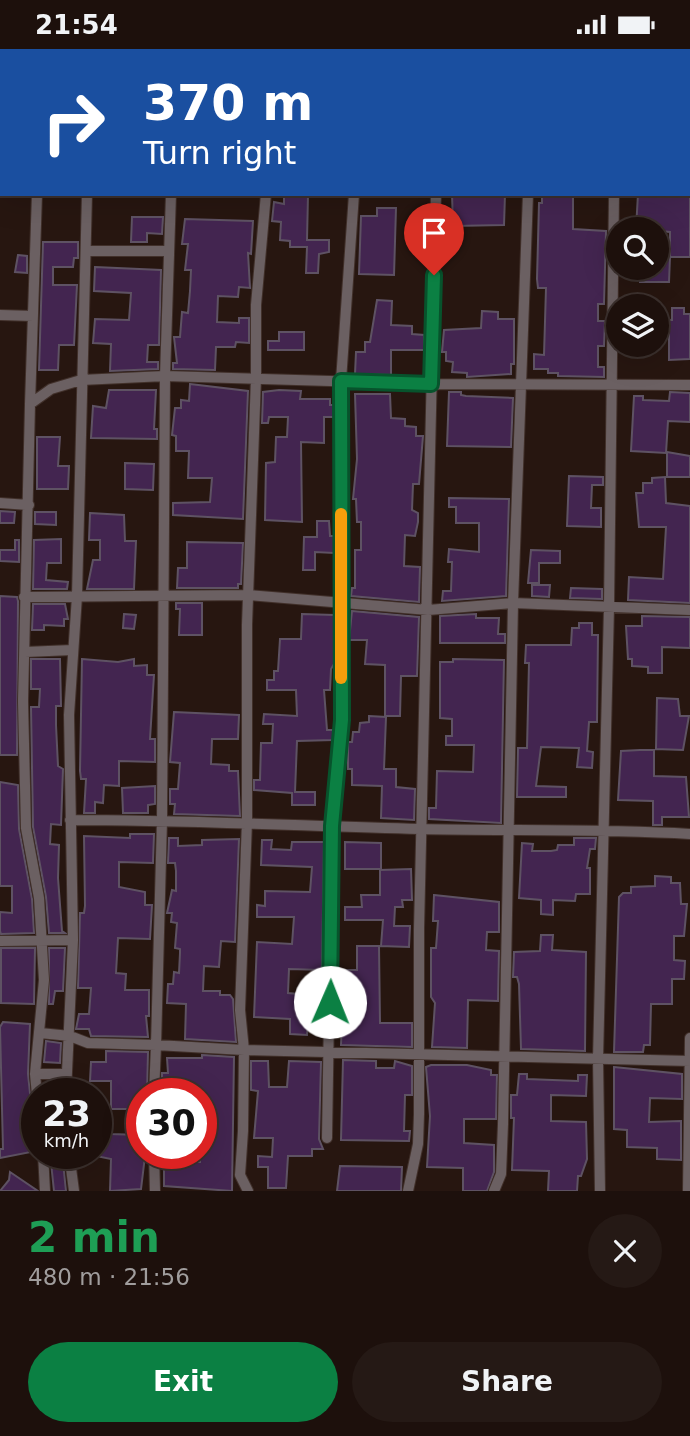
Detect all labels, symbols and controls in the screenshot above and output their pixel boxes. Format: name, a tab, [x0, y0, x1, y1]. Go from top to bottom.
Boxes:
text: 21:54	[35, 10, 118, 40]
text: 370 m	[143, 75, 313, 132]
icon: right	[28, 77, 119, 168]
text: Turn right	[143, 134, 296, 172]
pin	[404, 203, 464, 275]
icon: arrive	[415, 214, 453, 252]
map controls	[606, 217, 669, 357]
button: search	[606, 217, 669, 280]
button: layers	[606, 294, 669, 357]
position arrow	[293, 965, 367, 1039]
speed limit sign: 30	[126, 1078, 217, 1169]
text: 23	[42, 1094, 91, 1134]
text: km/h	[44, 1130, 89, 1151]
text: 2 min	[28, 1213, 160, 1262]
button: close	[588, 1214, 662, 1288]
text: 480 m · 21:56	[28, 1264, 190, 1290]
button: Exit	[28, 1342, 338, 1422]
button: Share	[352, 1342, 662, 1422]

